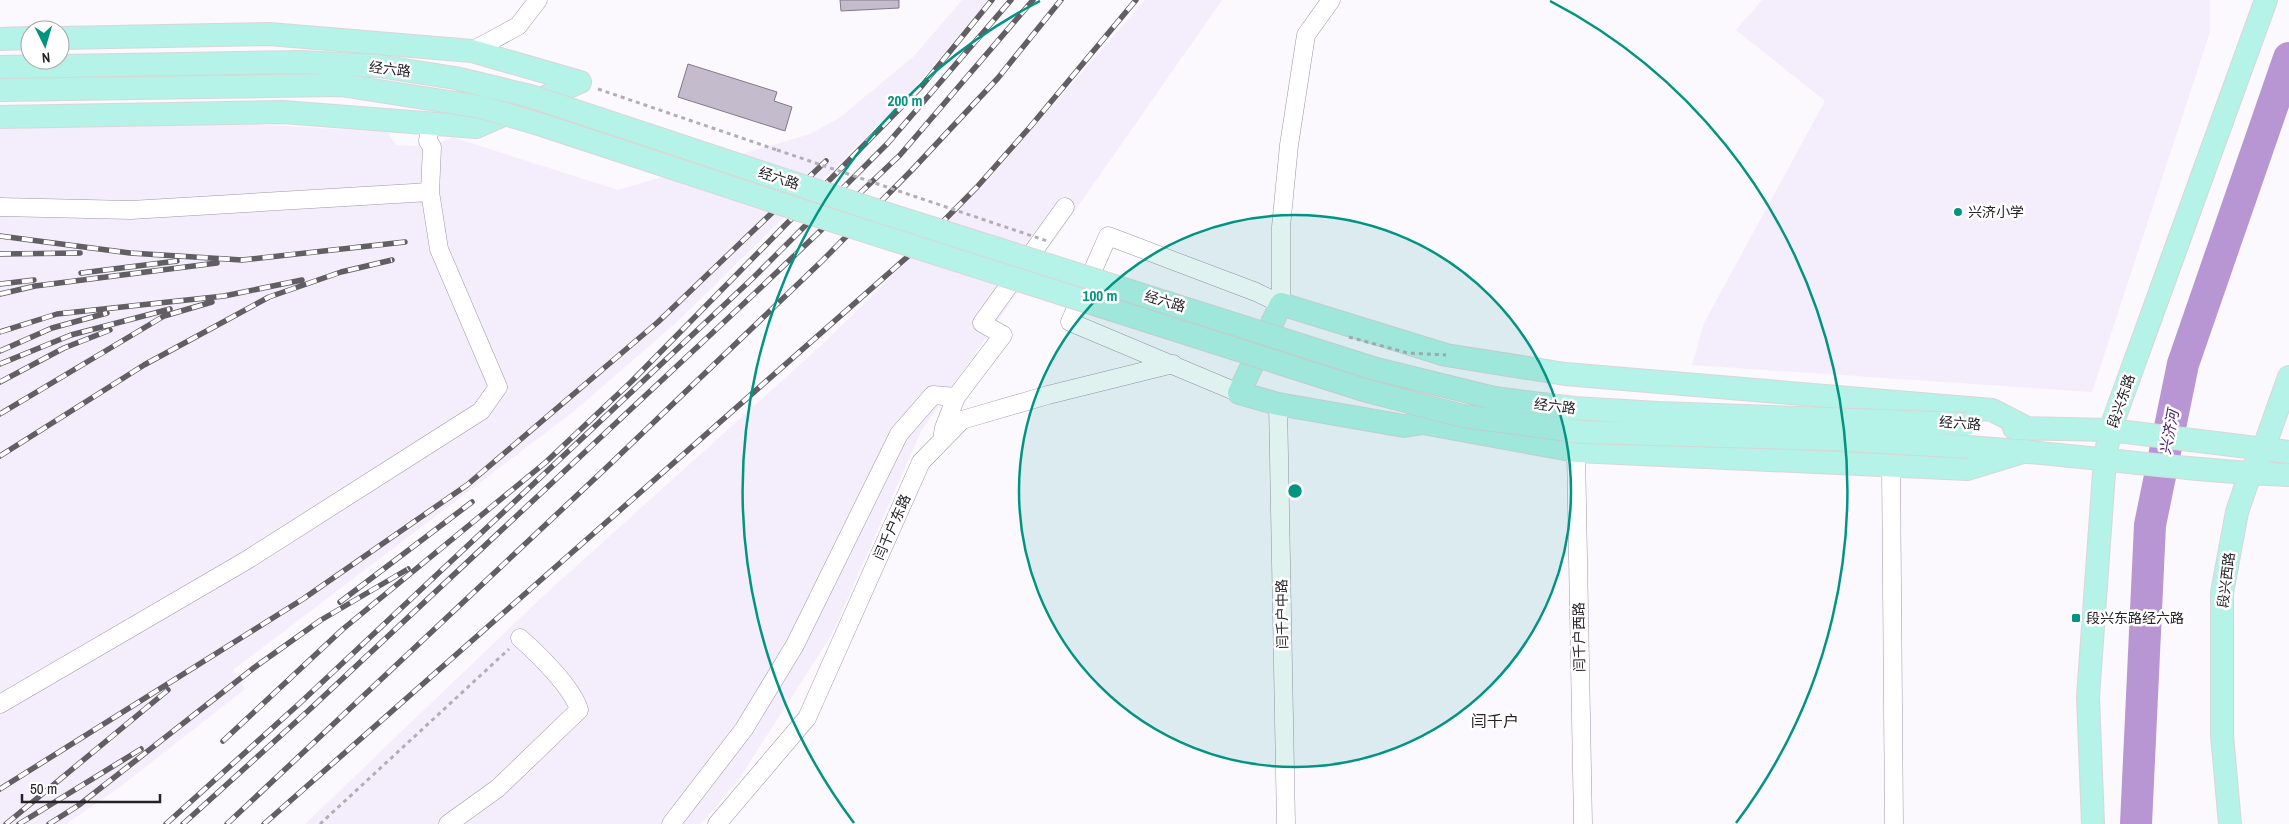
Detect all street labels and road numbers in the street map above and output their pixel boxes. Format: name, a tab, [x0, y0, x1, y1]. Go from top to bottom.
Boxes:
street label: 经六路	[368, 58, 412, 80]
street label: 经六路	[756, 163, 802, 193]
street label: 经六路	[1142, 286, 1188, 316]
street label: 段兴东路	[2103, 372, 2139, 430]
street label: 经六路	[1533, 395, 1577, 417]
street label: 经六路	[1938, 413, 1982, 433]
street label: 闫千户东路	[870, 491, 914, 563]
street label: 段兴西路	[2214, 551, 2238, 609]
street label: 闫千户中路	[1272, 579, 1292, 649]
street label: 闫千户西路	[1569, 602, 1589, 672]

